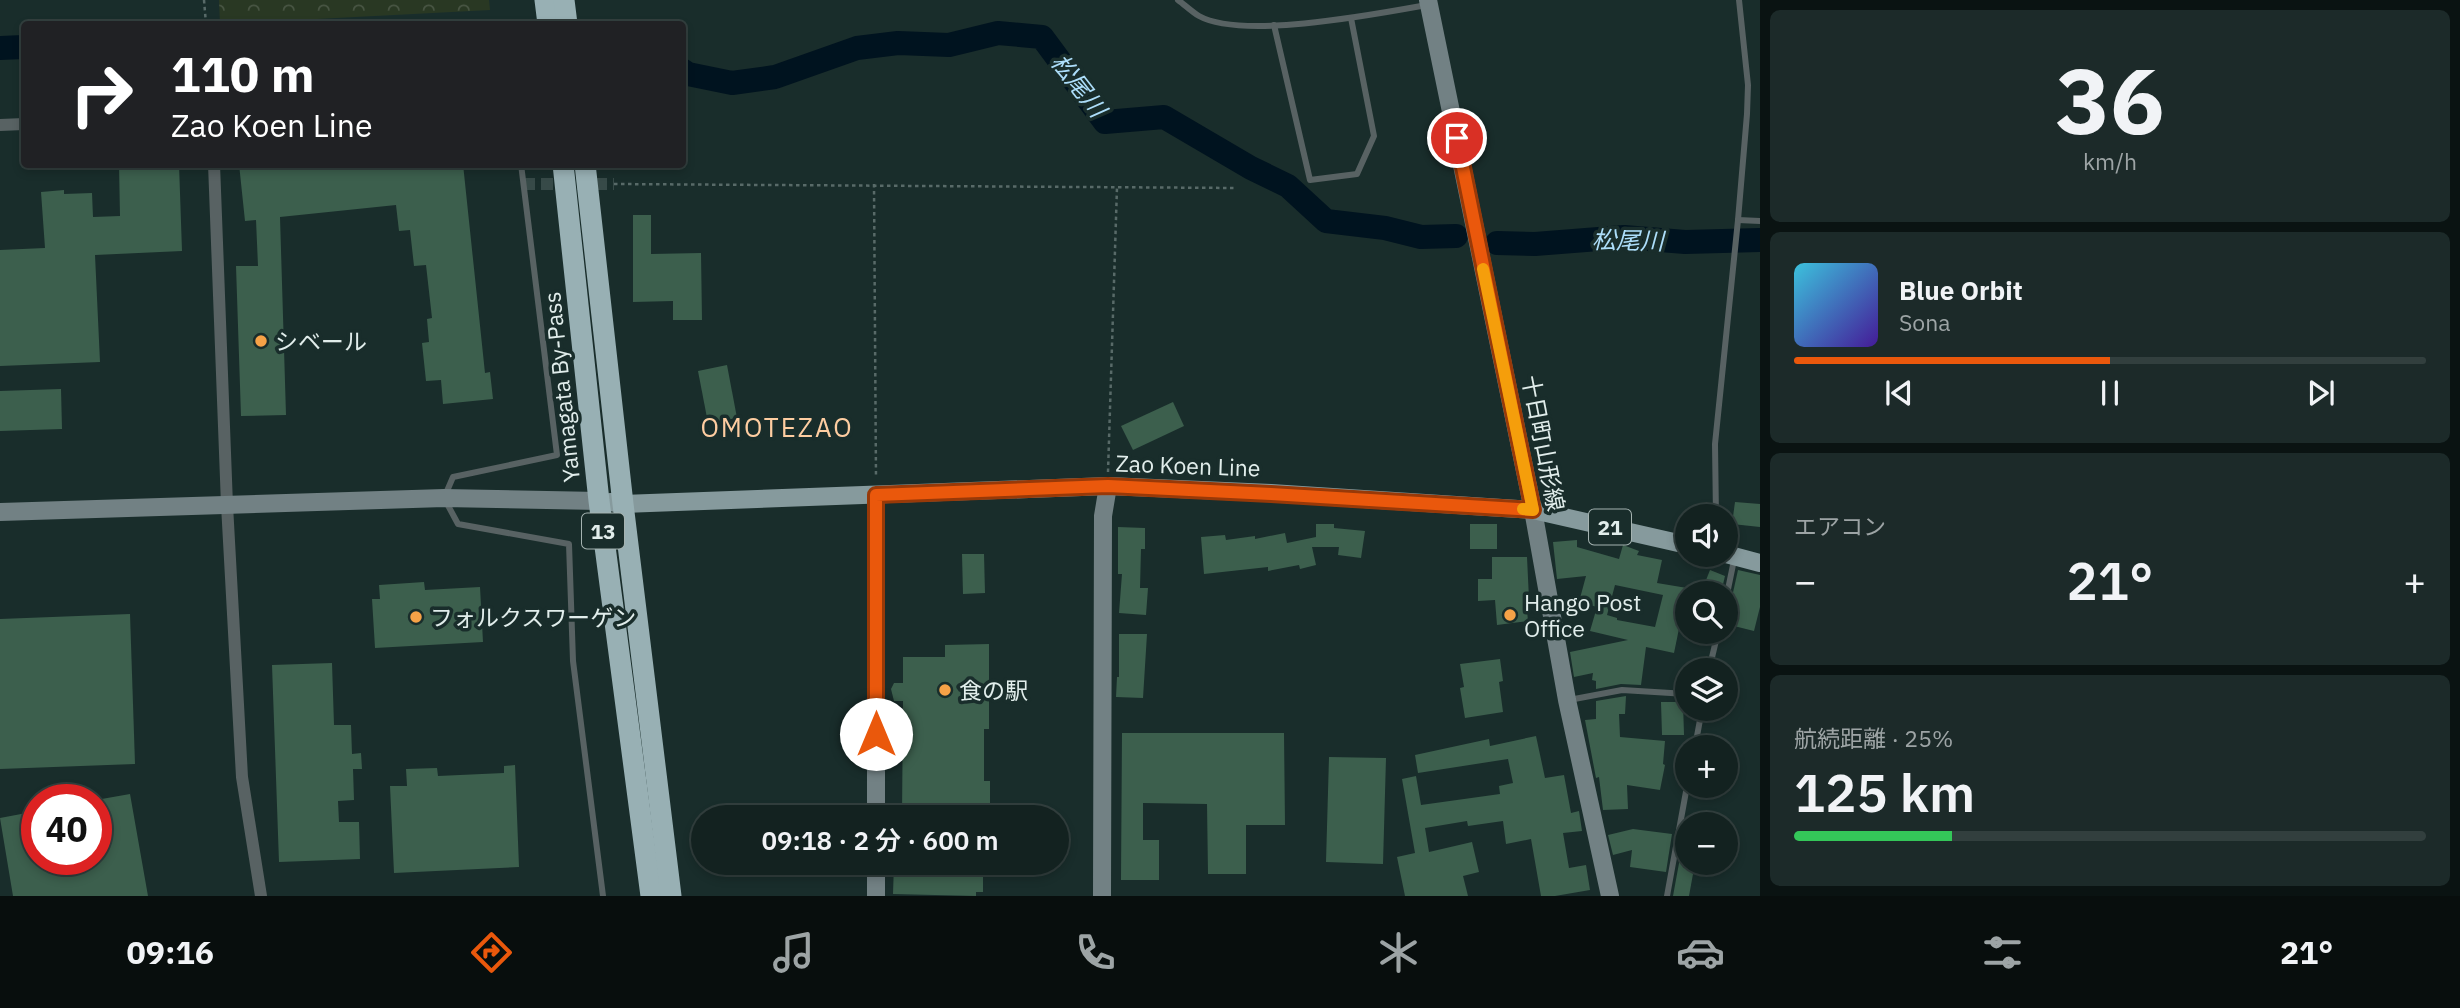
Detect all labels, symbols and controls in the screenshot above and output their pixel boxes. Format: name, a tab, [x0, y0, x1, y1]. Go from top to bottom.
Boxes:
text: 36	[2055, 41, 2165, 159]
text: 110 m	[171, 42, 315, 105]
water label: 松尾川	[1044, 47, 1116, 126]
icon: right	[56, 49, 147, 140]
text: Zao Koen Line	[171, 104, 373, 146]
pin	[1427, 108, 1487, 168]
icon: arrive	[1438, 119, 1476, 157]
text: km/h	[2083, 146, 2137, 176]
water label: 松尾川	[1592, 223, 1667, 257]
text: Blue Orbit	[1899, 273, 2023, 307]
street label: Yamagata By-Pass	[536, 291, 586, 483]
text: Sona	[1899, 307, 1951, 337]
place label: シベール	[275, 326, 367, 356]
marker: シベール	[253, 333, 269, 349]
street label: 十日町山形線	[1516, 372, 1572, 514]
icon: previous	[1880, 374, 1918, 412]
icon: pause	[2091, 374, 2129, 412]
icon: next	[2302, 374, 2340, 412]
district label: OMOTEZAO	[700, 410, 854, 444]
street label: Zao Koen Line	[1115, 447, 1261, 483]
map controls	[1675, 504, 1738, 875]
button: sound	[1675, 504, 1738, 567]
road number: 21	[1589, 510, 1631, 544]
text: エアコン	[1794, 511, 1886, 541]
road number: 13	[582, 514, 624, 548]
text: 21°	[2067, 547, 2153, 614]
text: −	[1794, 556, 1817, 605]
text: +	[2403, 556, 2426, 605]
button: search	[1675, 581, 1738, 644]
place label: Hango Post Office	[1524, 587, 1641, 643]
place label: フォルクスワーゲン	[430, 602, 636, 632]
marker: Hango Post Office	[1502, 607, 1518, 623]
marker: フォルクスワーゲン	[408, 609, 424, 625]
button: layers	[1675, 658, 1738, 721]
place label: 食の駅	[959, 675, 1028, 705]
marker: 食の駅	[937, 682, 953, 698]
position arrow	[839, 697, 913, 771]
text: 航続距離 · 25%	[1794, 723, 1953, 753]
button: +	[1675, 735, 1738, 798]
text: 125 km	[1794, 759, 1975, 826]
speed limit sign: 40	[21, 784, 112, 875]
button: −	[1675, 812, 1738, 875]
text: 09:18 · 2 分 · 600 m	[761, 823, 999, 857]
icon: directions	[467, 928, 516, 977]
icon: music	[769, 928, 818, 977]
icon: phone	[1071, 928, 1120, 977]
icon: climate	[1374, 928, 1423, 977]
icon: car	[1676, 928, 1725, 977]
icon: filters	[1978, 928, 2027, 977]
text: 09:16	[127, 931, 214, 973]
text: 21°	[2280, 931, 2333, 973]

